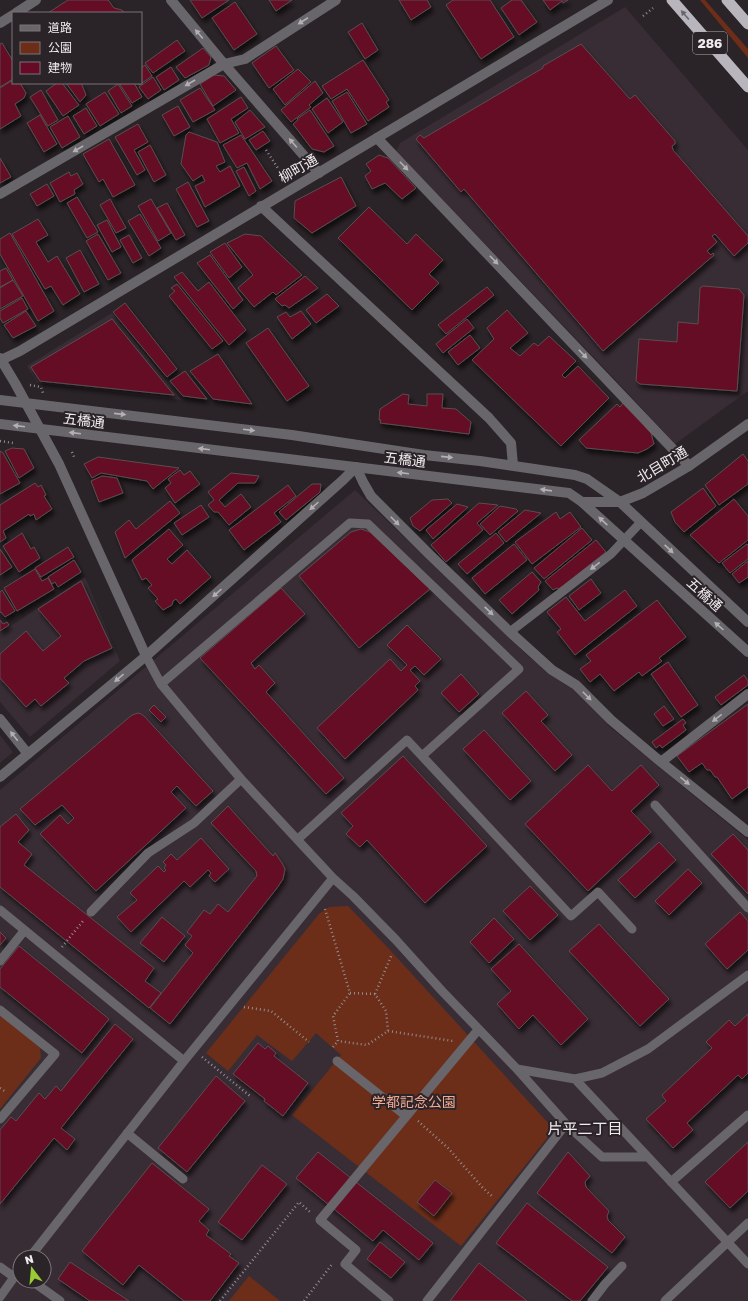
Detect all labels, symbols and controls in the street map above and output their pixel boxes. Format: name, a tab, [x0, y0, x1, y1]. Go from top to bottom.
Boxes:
one-way arrow	[681, 10, 690, 21]
legend	[12, 12, 142, 84]
one-way arrow	[298, 17, 308, 25]
text: 道路	[48, 20, 72, 35]
one-way arrow	[195, 29, 204, 40]
road number: 286	[693, 32, 727, 54]
text: 公園	[48, 40, 72, 55]
text: 建物	[48, 60, 72, 75]
one-way arrow	[184, 80, 196, 87]
one-way arrow	[289, 138, 298, 149]
one-way arrow	[72, 145, 84, 152]
street label: 柳町通	[276, 150, 320, 186]
one-way arrow	[399, 161, 409, 171]
one-way arrow	[489, 255, 499, 265]
one-way arrow	[579, 349, 588, 360]
street label: 五橋通	[62, 409, 106, 431]
one-way arrow	[114, 411, 126, 417]
one-way arrow	[13, 423, 25, 429]
one-way arrow	[243, 427, 255, 433]
one-way arrow	[69, 429, 81, 436]
street label: 北目町通	[634, 442, 690, 486]
one-way arrow	[198, 445, 210, 452]
street label: 五橋通	[383, 448, 427, 470]
one-way arrow	[441, 454, 453, 460]
one-way arrow	[397, 469, 409, 476]
one-way arrow	[540, 487, 552, 493]
one-way arrow	[309, 502, 319, 511]
one-way arrow	[390, 516, 400, 526]
one-way arrow	[598, 516, 608, 525]
one-way arrow	[664, 544, 674, 554]
one-way arrow	[590, 562, 601, 570]
street label: 五橋通	[684, 574, 726, 614]
one-way arrow	[211, 588, 222, 597]
one-way arrow	[484, 606, 493, 615]
one-way arrow	[714, 621, 724, 631]
one-way arrow	[113, 673, 124, 682]
one-way arrow	[582, 691, 592, 701]
one-way arrow	[712, 714, 723, 722]
one-way arrow	[9, 731, 18, 742]
one-way arrow	[679, 777, 690, 786]
park label: 学都記念公園	[372, 1093, 456, 1110]
district label: 片平二丁目	[547, 1119, 623, 1137]
north arrow	[12, 1249, 52, 1289]
text: N	[23, 1252, 35, 1266]

